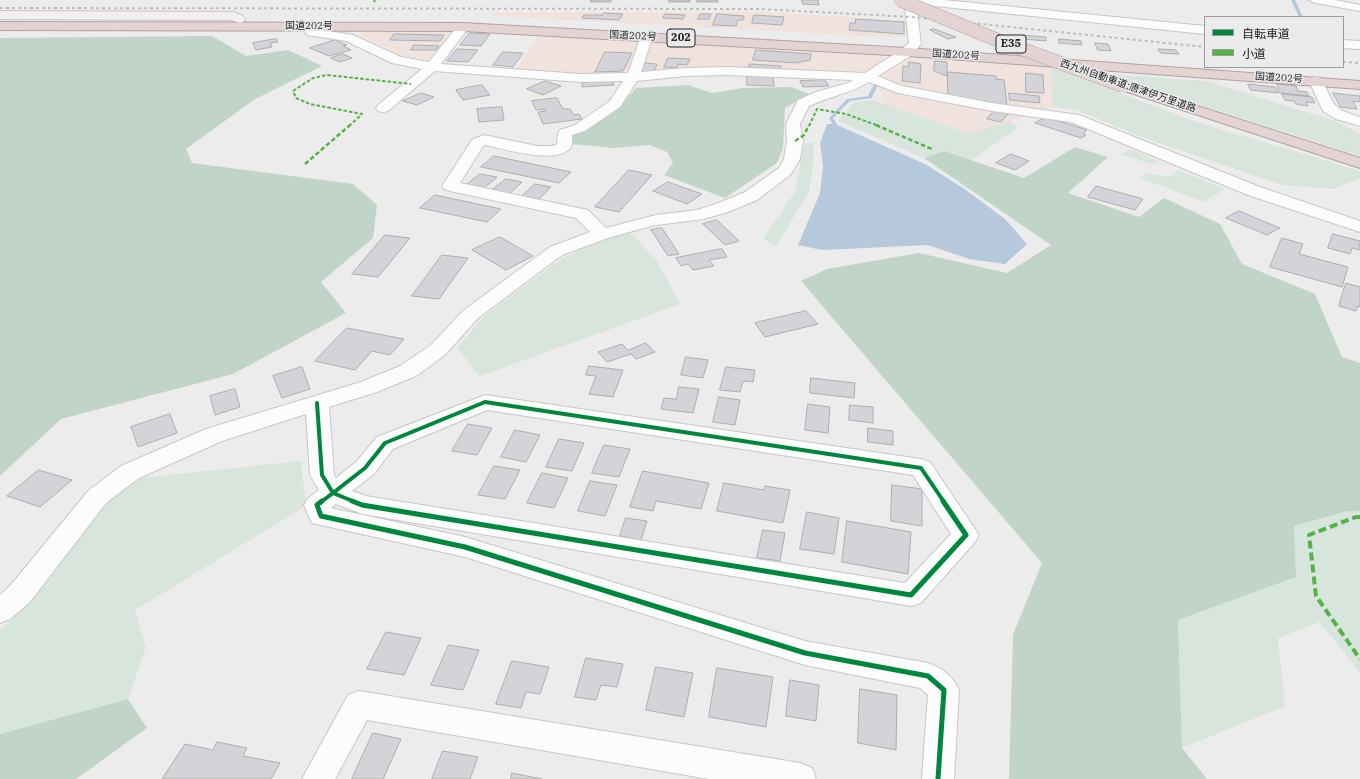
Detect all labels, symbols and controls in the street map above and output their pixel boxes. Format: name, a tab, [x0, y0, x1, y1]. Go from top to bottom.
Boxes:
legend	[1204, 16, 1344, 68]
street label: 国道202号	[285, 20, 333, 32]
text: 自転車道	[1242, 26, 1290, 41]
street label: 国道202号	[609, 29, 657, 43]
road number: 202	[667, 29, 695, 47]
road number: E35	[996, 35, 1026, 53]
text: 小道	[1242, 46, 1266, 61]
street label: 国道202号	[932, 47, 980, 63]
street label: 西九州自動車道;唐津伊万里道路	[1058, 57, 1198, 115]
street label: 国道202号	[1255, 70, 1303, 86]

